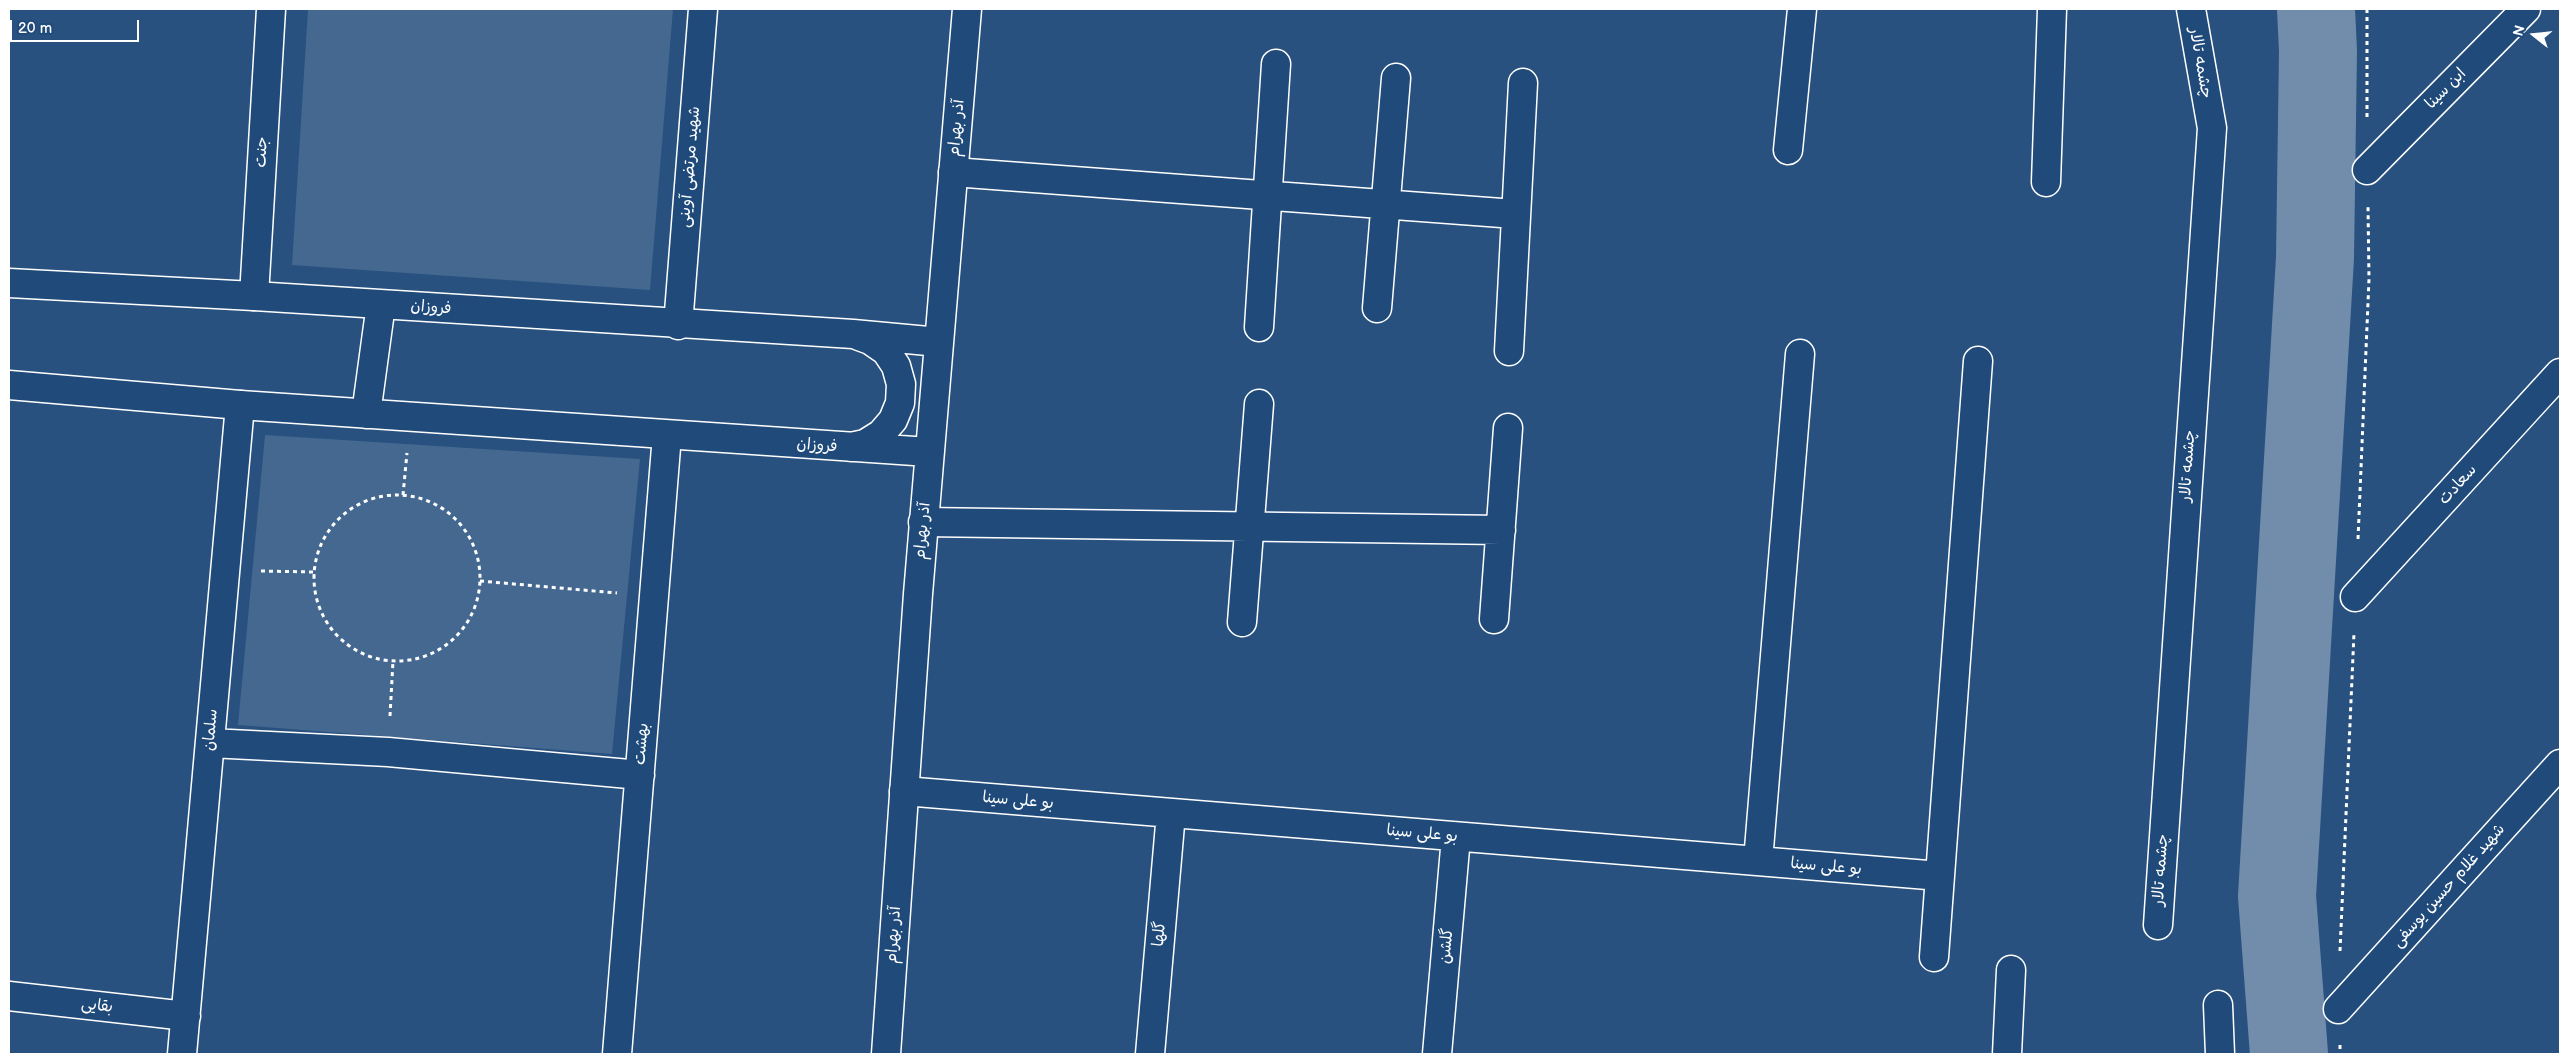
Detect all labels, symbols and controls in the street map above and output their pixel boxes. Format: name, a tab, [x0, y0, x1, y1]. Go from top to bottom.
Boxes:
scale bar	[12, 10, 141, 42]
north arrow	[2509, 10, 2559, 60]
text: 20 m	[18, 19, 52, 38]
text: N	[2509, 23, 2529, 38]
street label: چشمه تالار	[2184, 26, 2216, 100]
street label: ابن سینا	[2422, 65, 2470, 113]
street label: آذر بهرام	[945, 99, 969, 157]
street label: شهید مرتضی آوینی	[675, 106, 705, 228]
street label: جنت	[252, 136, 272, 168]
street label: فروزان	[410, 297, 452, 319]
street label: چشمه تالار	[2176, 429, 2200, 503]
street label: فروزان	[796, 435, 838, 457]
street label: سعادت	[2435, 461, 2481, 509]
street label: آذر بهرام	[911, 502, 935, 560]
street label: سلمان	[200, 708, 222, 752]
street label: بهشت	[631, 722, 653, 766]
street label: بو علی سینا	[981, 788, 1055, 814]
street label: شهید غلام حسین یوسفی	[2388, 820, 2510, 952]
street label: بو علی سینا	[1385, 821, 1459, 847]
street label: چشمه تالار	[2149, 833, 2173, 907]
street label: بو علی سینا	[1789, 854, 1863, 880]
street label: آذر بهرام	[882, 906, 906, 964]
street label: گلها	[1149, 920, 1171, 948]
street label: گلشن	[1436, 927, 1458, 965]
street label: بقایی	[80, 995, 114, 1017]

